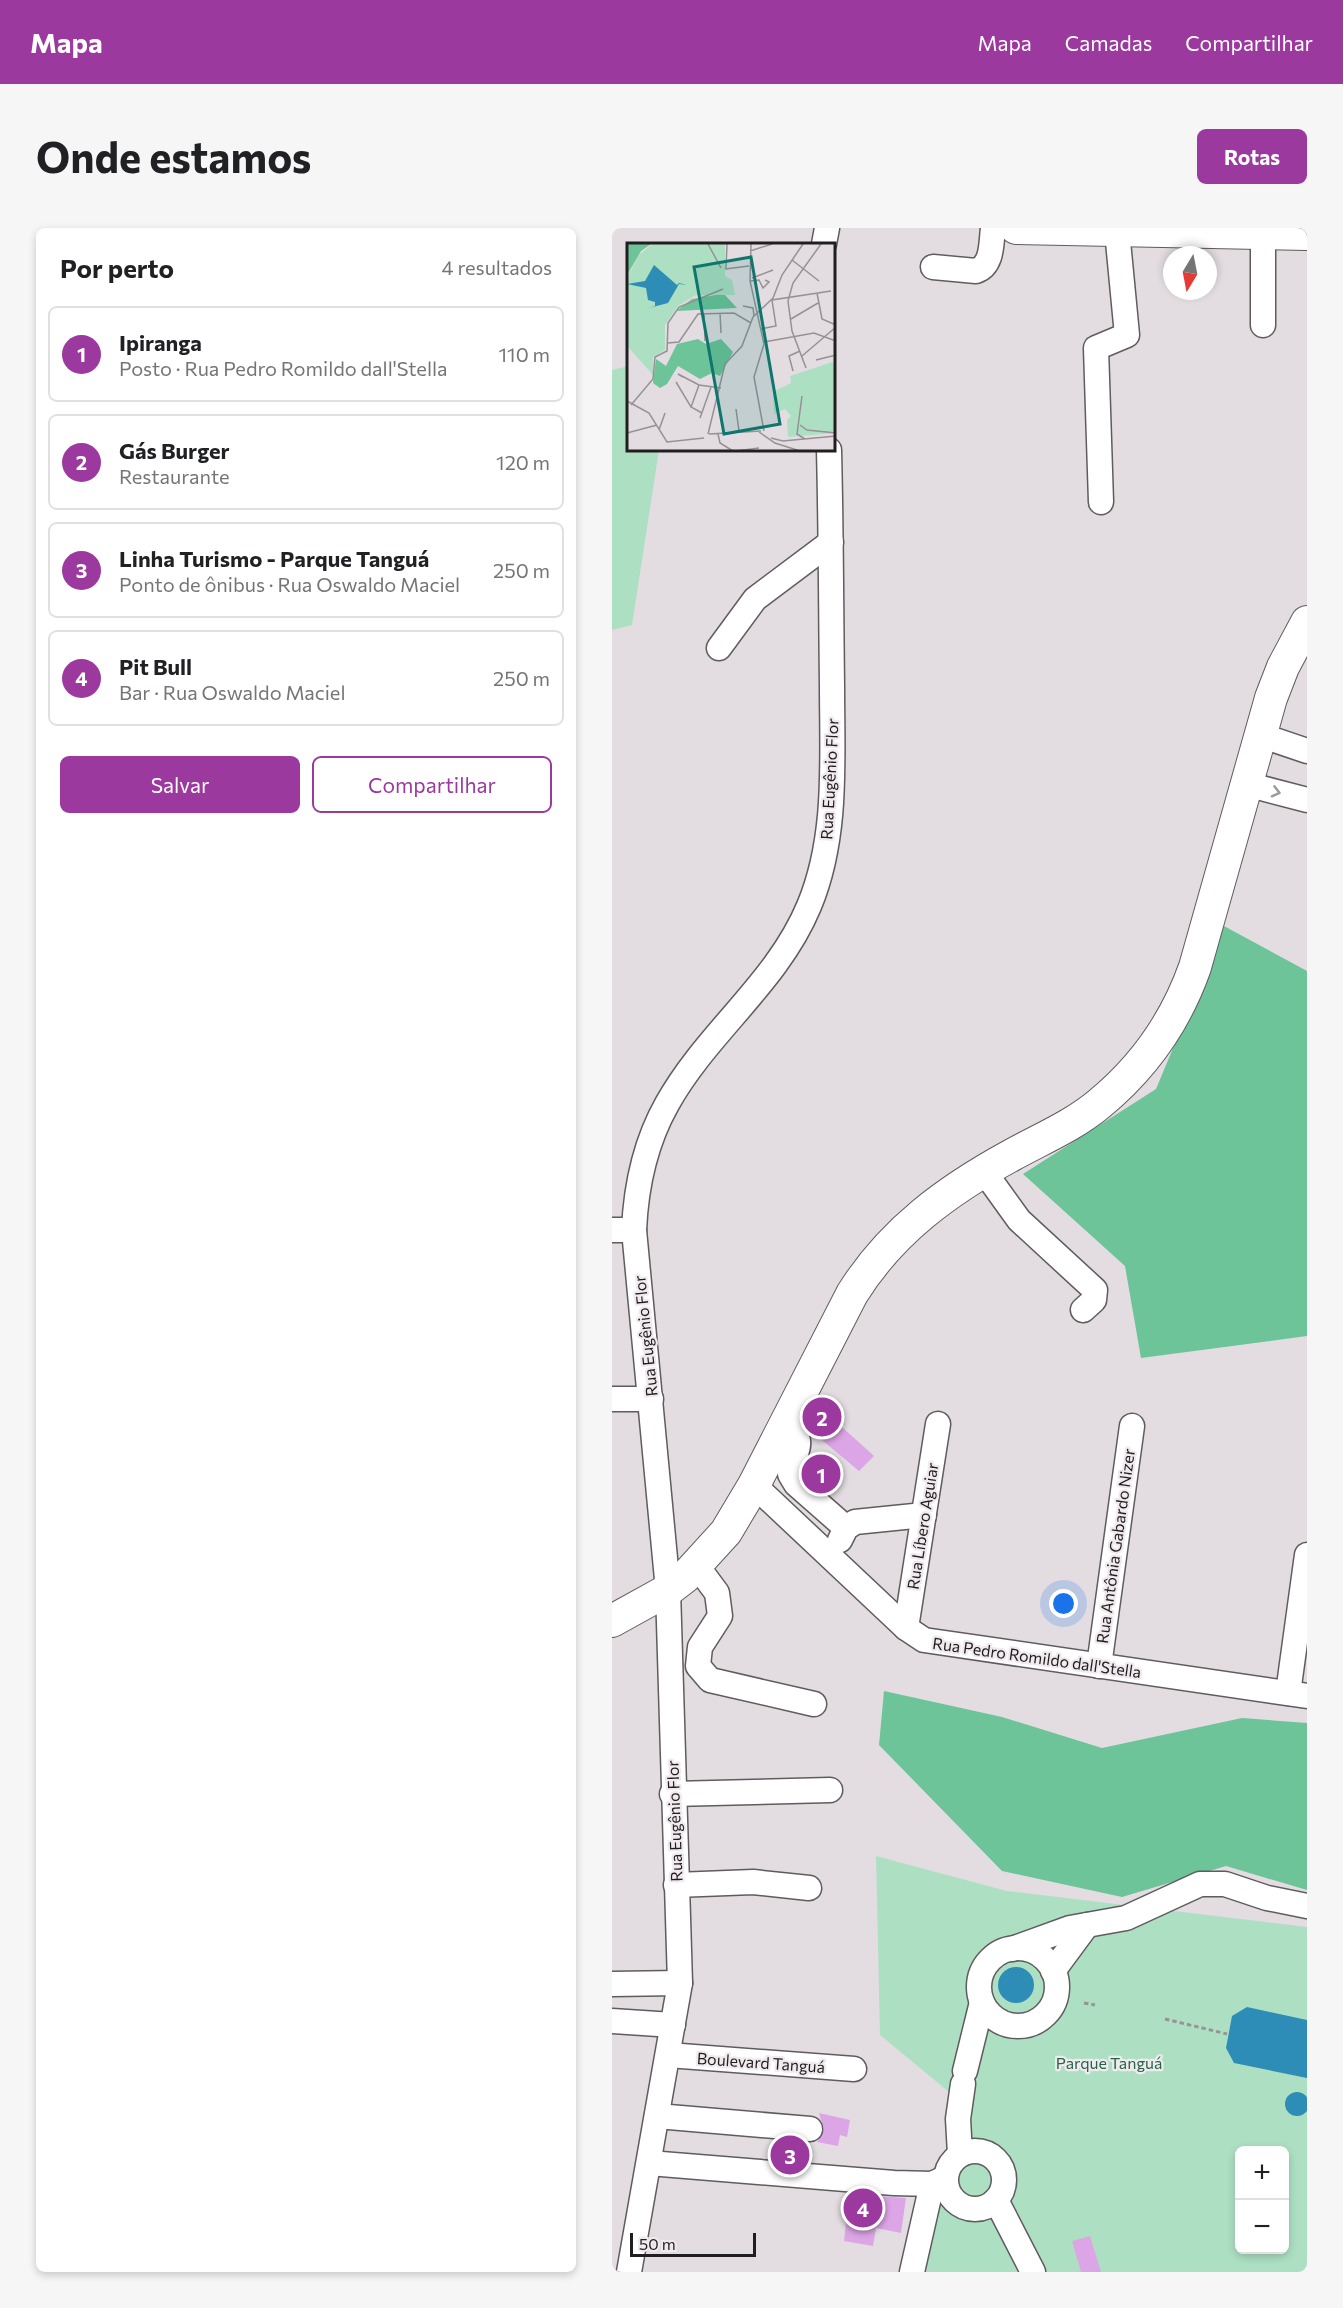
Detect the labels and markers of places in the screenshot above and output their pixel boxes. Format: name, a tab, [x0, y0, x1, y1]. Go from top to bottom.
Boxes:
pin: 2	[802, 1394, 842, 1440]
pin: 1	[802, 1452, 840, 1496]
pin: 3	[770, 2132, 810, 2178]
pin: 4	[844, 2186, 882, 2230]

